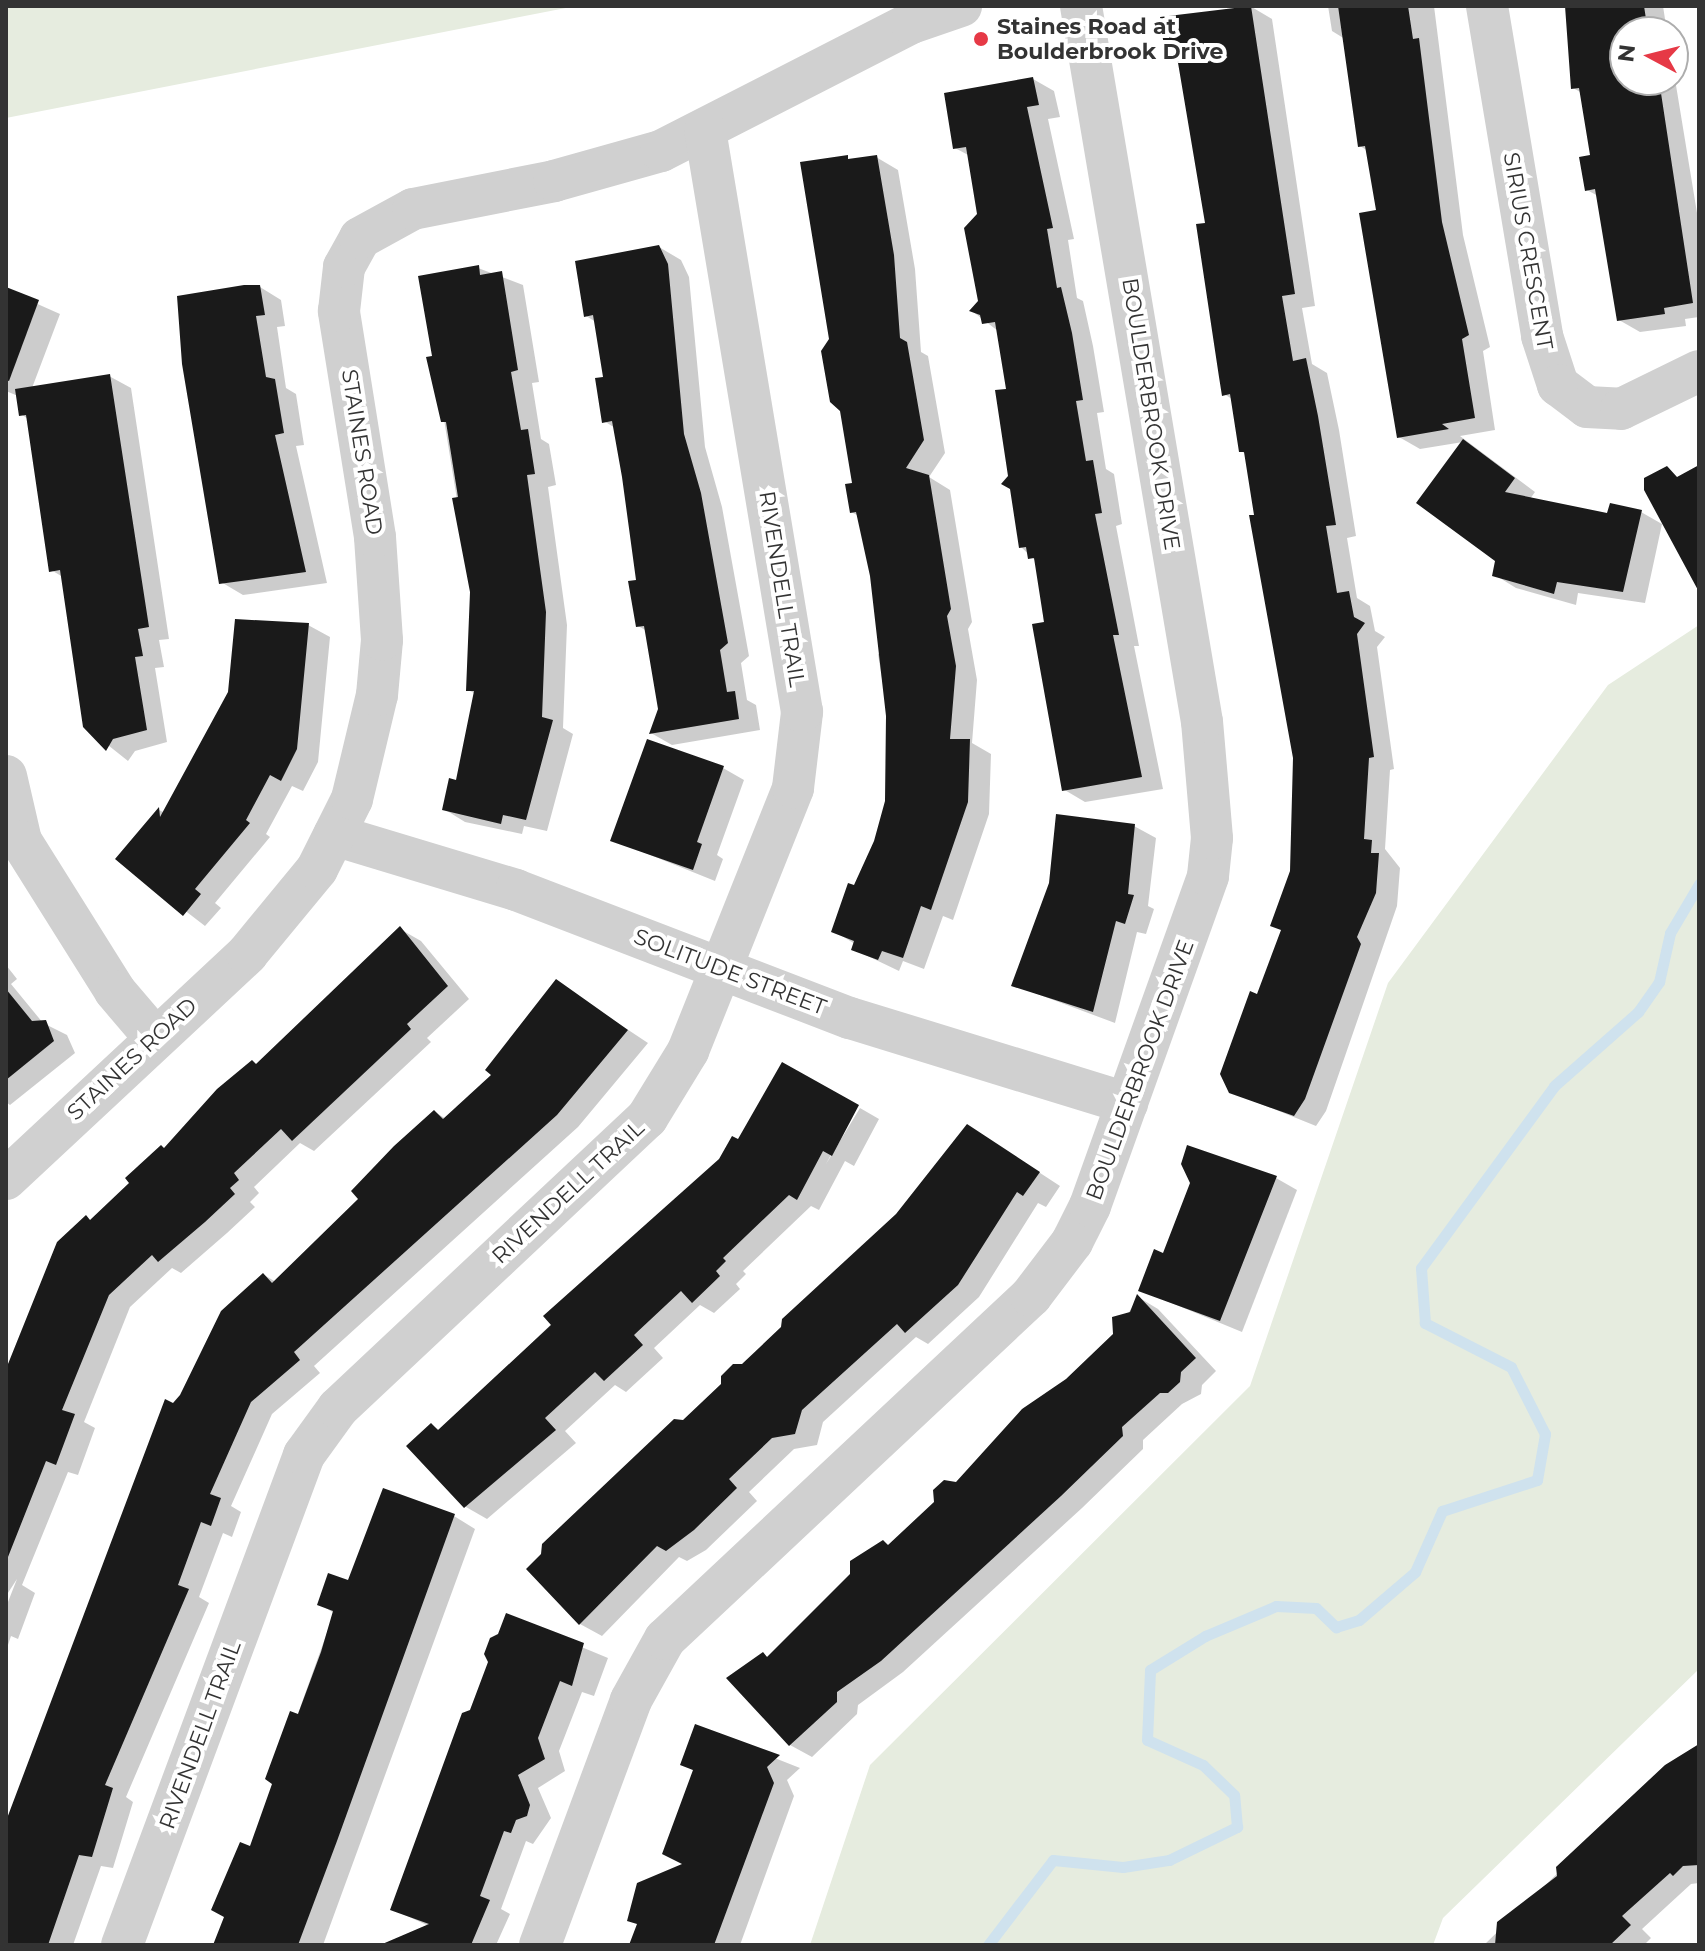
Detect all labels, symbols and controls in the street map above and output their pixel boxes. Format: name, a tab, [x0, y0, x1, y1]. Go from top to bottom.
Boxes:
place label: Staines Road at Boulderbrook Drive	[997, 13, 1223, 64]
north arrow	[1609, 16, 1689, 96]
marker: Staines Road at Boulderbrook Drive	[972, 30, 990, 48]
text: N	[1612, 43, 1641, 64]
street label: SIRIUS CRESCENT	[1498, 150, 1558, 352]
street label: BOULDERBROOK DRIVE	[1116, 276, 1186, 552]
street label: STAINES ROAD	[336, 367, 388, 537]
street label: RIVENDELL TRAIL	[753, 489, 811, 689]
street label: SOLITUDE STREET	[630, 923, 830, 1021]
street label: BOULDERBROOK DRIVE	[1081, 936, 1199, 1204]
street label: STAINES ROAD	[62, 992, 202, 1126]
street label: RIVENDELL TRAIL	[486, 1115, 650, 1269]
street label: RIVENDELL TRAIL	[154, 1637, 246, 1833]

